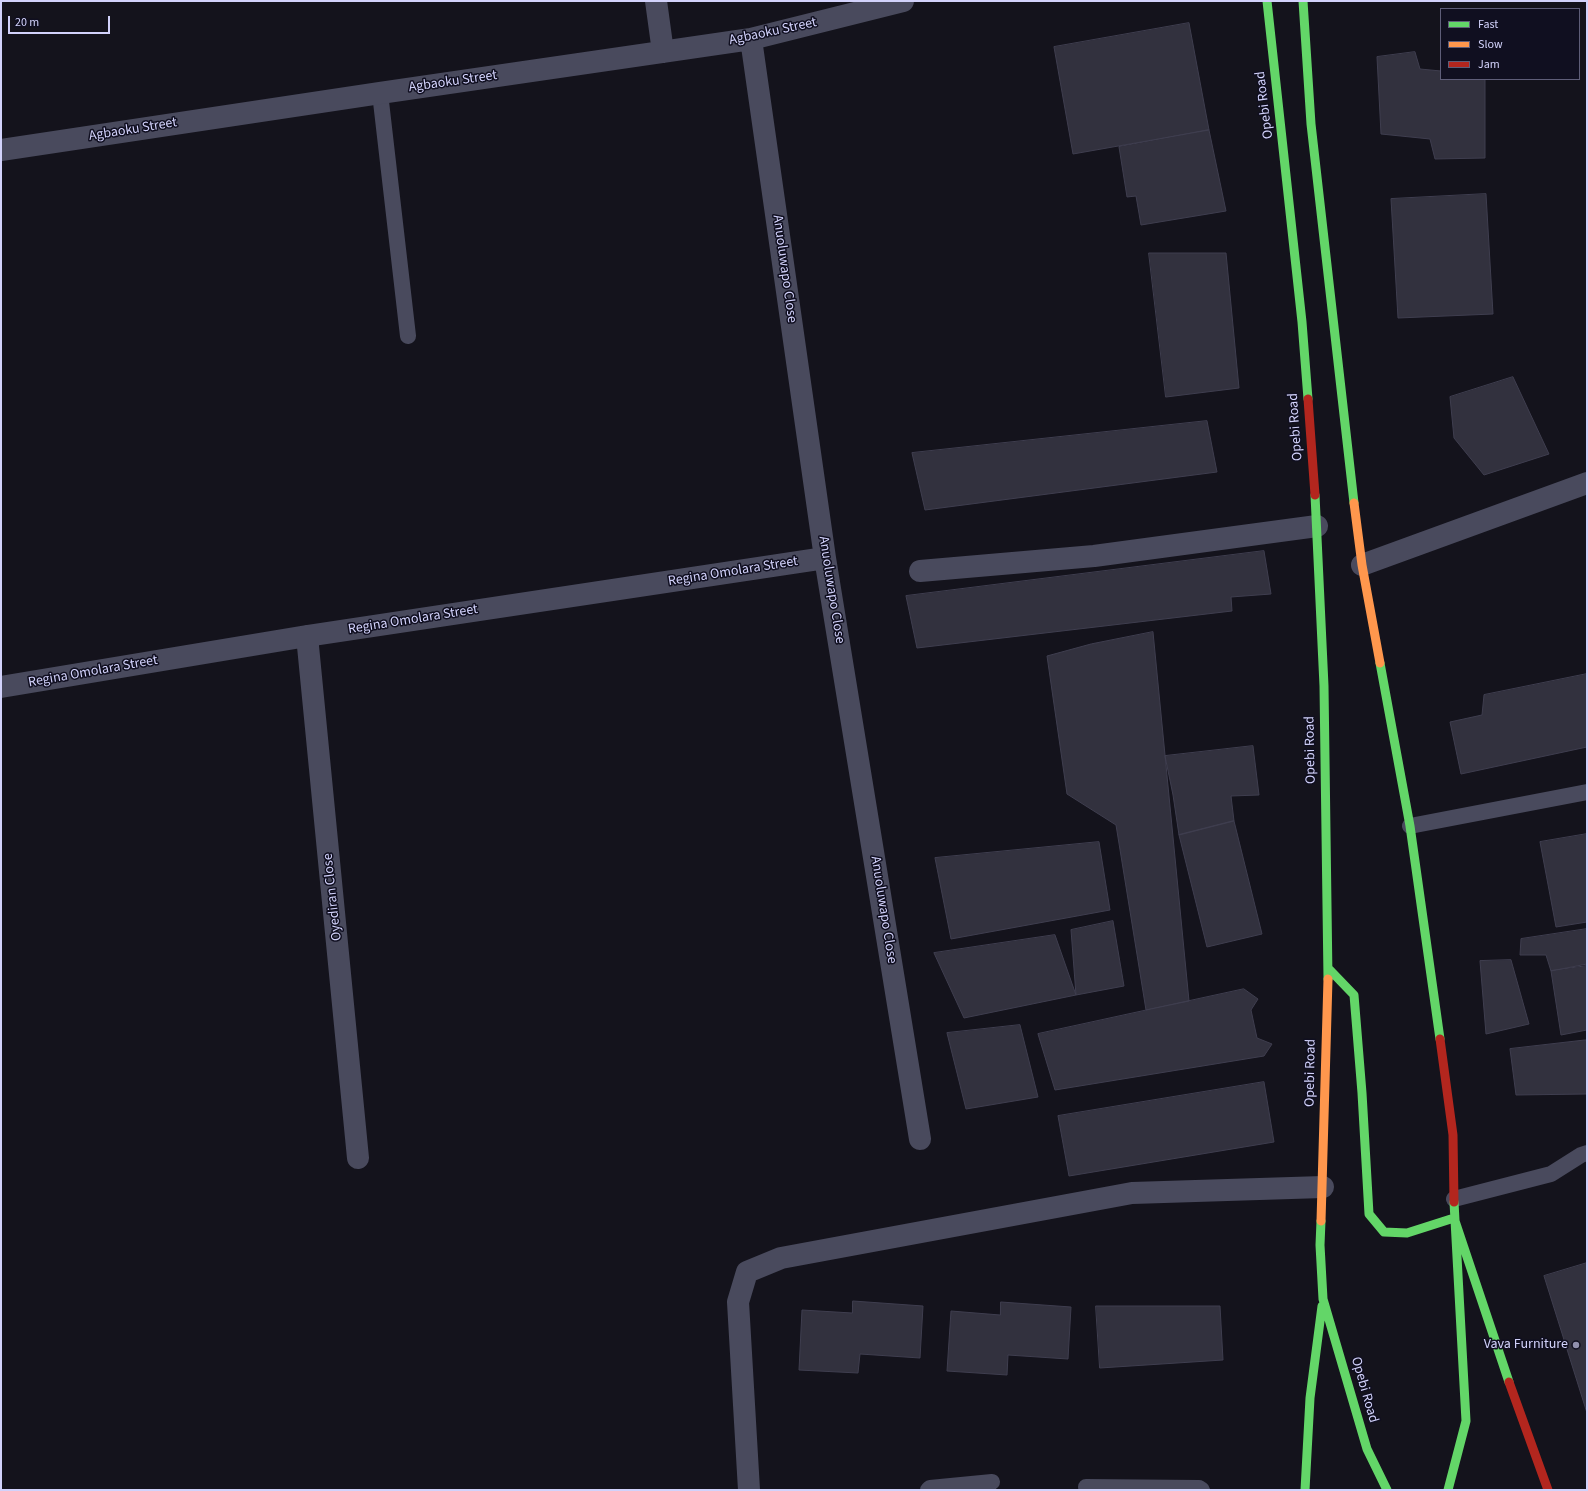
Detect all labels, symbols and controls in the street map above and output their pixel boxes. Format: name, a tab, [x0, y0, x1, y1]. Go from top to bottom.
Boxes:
scale bar	[10, 8, 112, 34]
legend	[1440, 8, 1580, 80]
text: 20 m	[15, 14, 39, 31]
street label: Agbaoku Street	[728, 15, 818, 49]
text: Fast	[1478, 16, 1498, 33]
text: Slow	[1478, 36, 1503, 53]
text: Jam	[1478, 56, 1500, 73]
street label: Agbaoku Street	[408, 67, 498, 97]
street label: Opebi Road	[1253, 70, 1277, 140]
street label: Agbaoku Street	[88, 115, 178, 145]
street label: Anuoluwapo Close	[768, 214, 800, 324]
street label: Opebi Road	[1285, 392, 1307, 462]
street label: Anuoluwapo Close	[814, 535, 848, 645]
street label: Regina Omolara Street	[667, 553, 799, 591]
street label: Regina Omolara Street	[347, 601, 479, 639]
street label: Regina Omolara Street	[27, 652, 159, 692]
street label: Opebi Road	[1302, 716, 1320, 784]
street label: Oyediran Close	[320, 852, 346, 942]
street label: Anuoluwapo Close	[866, 855, 900, 965]
street label: Opebi Road	[1302, 1039, 1320, 1107]
place label: Vava Furniture	[1484, 1337, 1568, 1353]
marker: Vava Furniture	[1571, 1340, 1581, 1350]
street label: Opebi Road	[1347, 1355, 1381, 1425]

